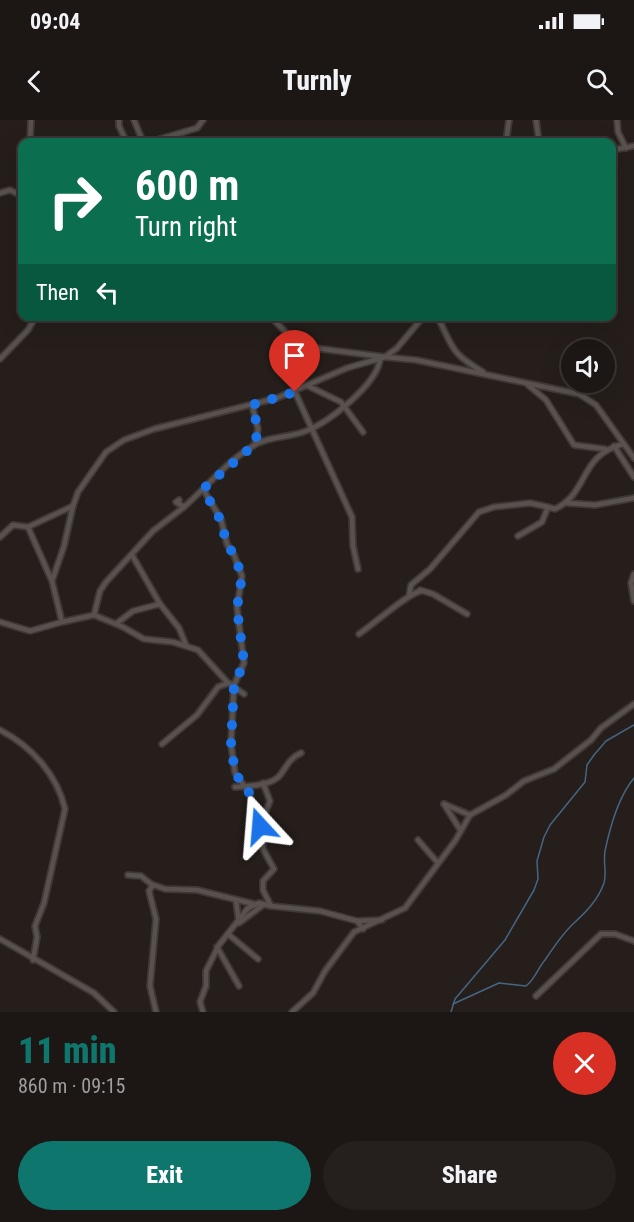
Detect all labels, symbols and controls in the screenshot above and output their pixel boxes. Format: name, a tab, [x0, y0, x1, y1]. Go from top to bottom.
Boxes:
text: 09:04	[30, 9, 81, 34]
icon: back	[18, 65, 51, 98]
text: Turnly	[283, 65, 351, 97]
icon: search	[583, 65, 616, 98]
text: 600 m	[135, 161, 240, 210]
icon: right	[36, 162, 114, 240]
text: Turn right	[135, 211, 237, 243]
icon: left	[91, 276, 124, 309]
text: Then	[36, 280, 79, 305]
pin	[269, 330, 320, 392]
icon: arrive	[278, 339, 311, 372]
map controls	[561, 339, 615, 393]
button: sound	[561, 339, 615, 393]
position arrow	[228, 794, 292, 858]
text: 11 min	[18, 1030, 117, 1072]
button: close	[553, 1032, 616, 1095]
text: 860 m · 09:15	[18, 1074, 125, 1098]
button: Exit	[18, 1141, 311, 1210]
button: Share	[323, 1141, 616, 1210]

